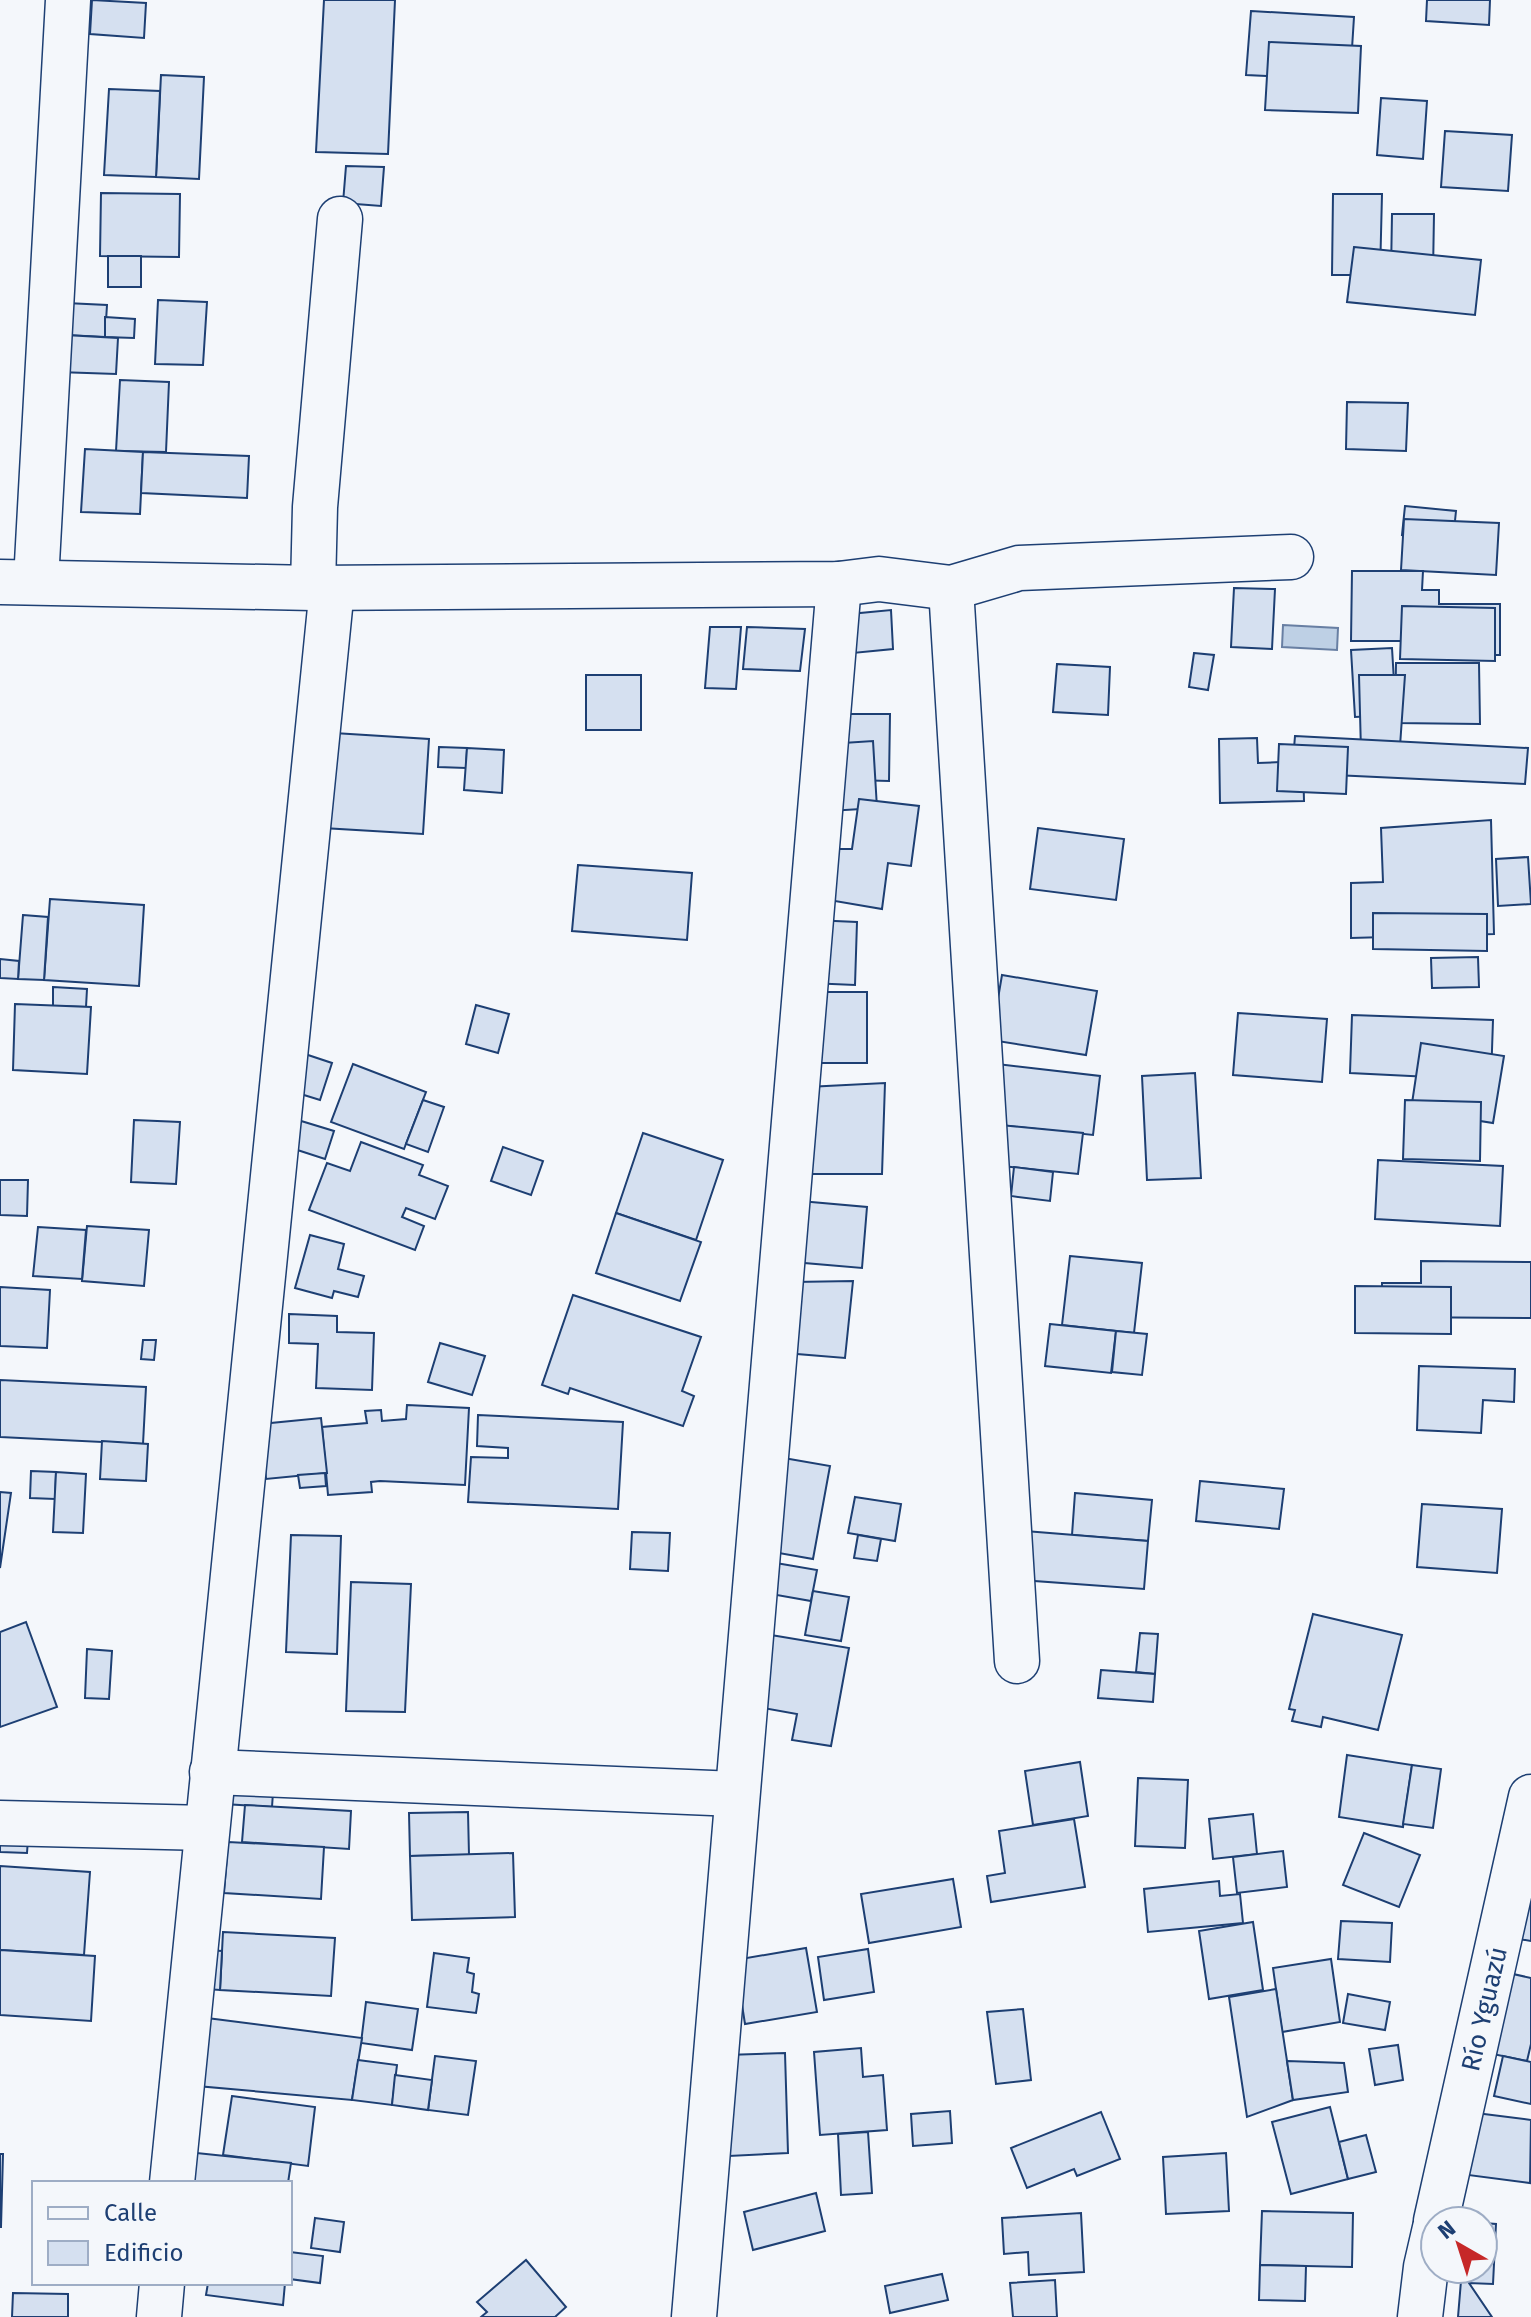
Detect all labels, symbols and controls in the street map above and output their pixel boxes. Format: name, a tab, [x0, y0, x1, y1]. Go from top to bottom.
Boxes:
street label: Río Yguazú	[1455, 1944, 1514, 2074]
legend	[32, 2181, 292, 2285]
text: Calle	[104, 2199, 157, 2227]
north arrow	[1419, 2205, 1499, 2285]
text: N	[1433, 2215, 1461, 2245]
text: Edificio	[104, 2239, 184, 2267]

